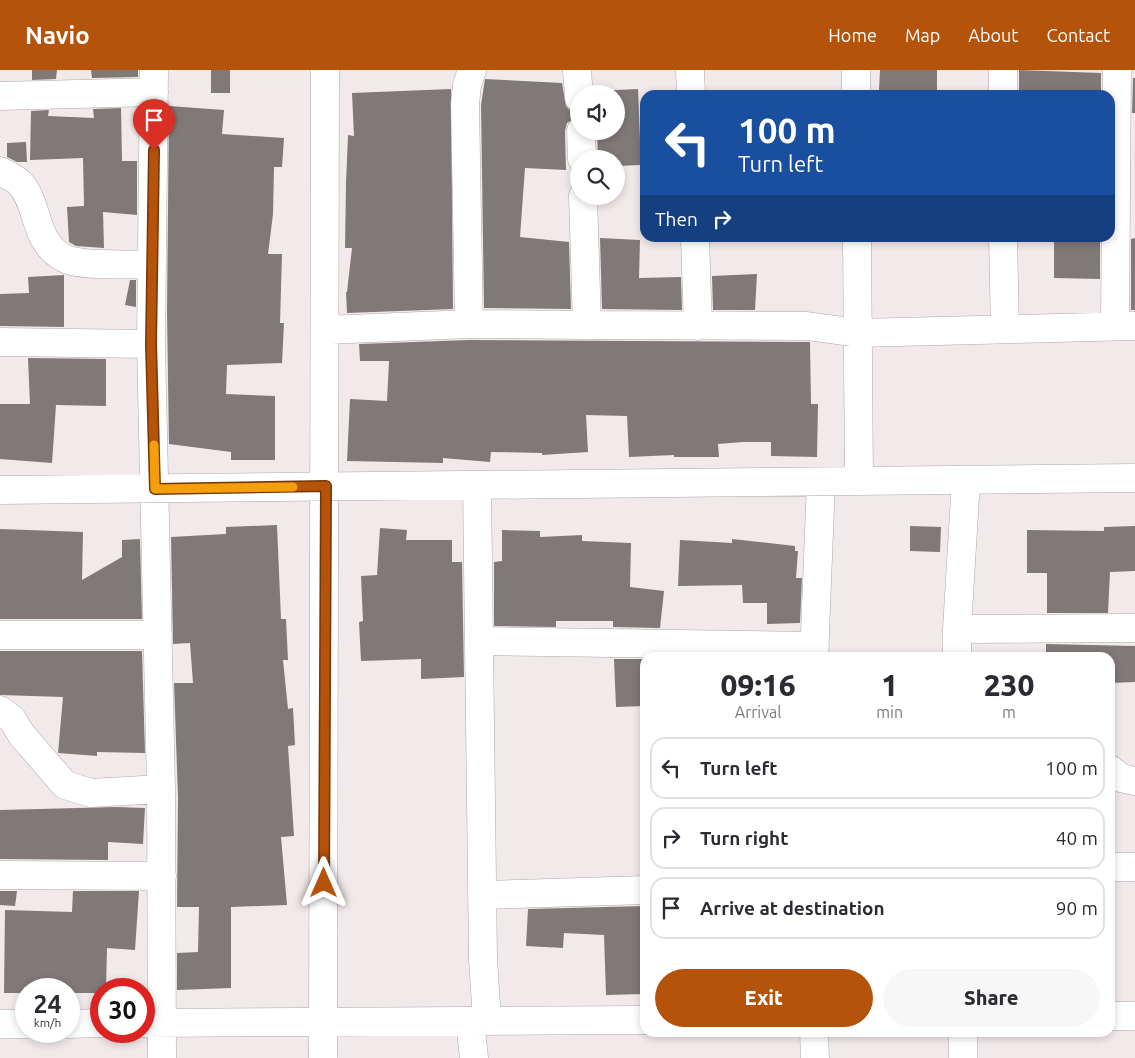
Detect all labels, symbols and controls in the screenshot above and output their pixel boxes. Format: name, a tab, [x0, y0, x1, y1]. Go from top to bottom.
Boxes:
text: Navio	[25, 22, 90, 49]
text: Home	[828, 25, 877, 45]
text: Map	[905, 25, 940, 45]
text: About	[968, 25, 1018, 45]
text: Contact	[1046, 25, 1110, 45]
map controls	[570, 85, 625, 205]
button: sound	[570, 85, 625, 140]
pin	[133, 99, 175, 150]
icon: arrive	[140, 106, 168, 134]
icon: left	[655, 110, 720, 175]
text: 100 m	[738, 110, 836, 150]
button: search	[570, 150, 625, 205]
text: Turn left	[738, 151, 823, 176]
icon: right	[708, 205, 736, 233]
text: Then	[655, 208, 698, 230]
text: 09:16	[721, 668, 796, 702]
text: 1	[881, 668, 898, 702]
text: 230	[984, 668, 1034, 702]
text: Arrival	[735, 703, 781, 721]
text: min	[876, 703, 903, 721]
text: m	[1002, 703, 1016, 721]
icon: left	[657, 754, 685, 782]
text: Turn left	[700, 757, 778, 779]
text: 100 m	[1045, 757, 1098, 779]
icon: right	[657, 824, 685, 852]
text: Turn right	[700, 827, 788, 849]
text: 40 m	[1056, 827, 1098, 849]
position arrow	[297, 856, 349, 908]
icon: arrive	[657, 894, 685, 922]
text: Arrive at destination	[700, 897, 885, 919]
text: 90 m	[1056, 897, 1098, 919]
button: Exit	[655, 969, 873, 1027]
button: Share	[883, 969, 1100, 1027]
speed limit sign: 30	[90, 978, 155, 1043]
text: 24	[33, 990, 62, 1018]
text: km/h	[34, 1016, 61, 1029]

